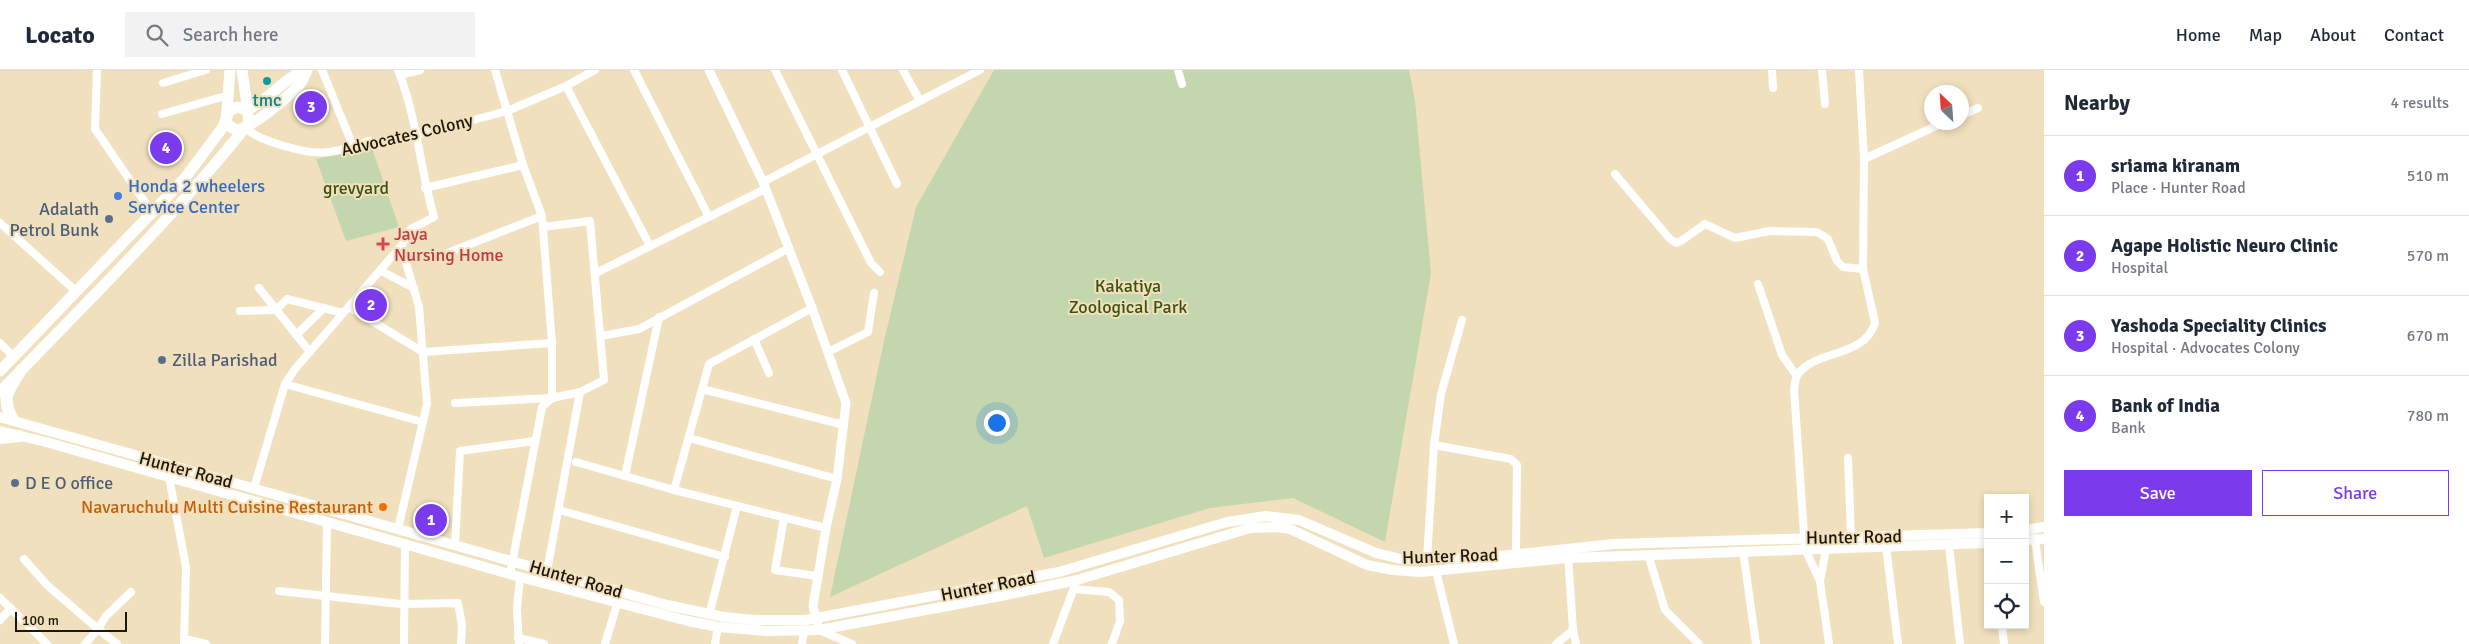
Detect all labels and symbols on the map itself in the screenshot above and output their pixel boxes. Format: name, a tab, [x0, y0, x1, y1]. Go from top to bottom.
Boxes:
marker: tmc	[261, 75, 273, 87]
north arrow	[1924, 85, 1969, 130]
pin: 3	[295, 88, 327, 126]
place label: tmc	[252, 89, 282, 111]
street label: Advocates Colony	[339, 109, 476, 161]
pin: 4	[150, 129, 182, 167]
place label: Honda 2 wheelers Service Center	[128, 175, 265, 218]
park label: grevyard	[323, 177, 389, 199]
marker: Honda 2 wheelers Service Center	[112, 190, 124, 202]
place label: Adalath Petrol Bunk	[10, 198, 99, 241]
marker: Adalath Petrol Bunk	[103, 213, 115, 225]
place label: Jaya Nursing Home	[394, 223, 504, 266]
marker: Jaya Nursing Home	[376, 237, 390, 251]
park label: Kakatiya Zoological Park	[1069, 275, 1187, 318]
pin: 2	[355, 286, 387, 324]
place label: Zilla Parishad	[172, 349, 278, 371]
marker: Zilla Parishad	[156, 354, 168, 366]
your location	[984, 410, 1010, 436]
street label: Hunter Road	[137, 447, 235, 493]
place label: D E O office	[25, 472, 113, 494]
marker: D E O office	[9, 477, 21, 489]
place label: Navaruchulu Multi Cuisine Restaurant	[81, 496, 373, 518]
marker: Navaruchulu Multi Cuisine Restaurant	[377, 501, 389, 513]
pin: 1	[415, 501, 447, 539]
street label: Hunter Road	[1806, 525, 1902, 549]
street label: Hunter Road	[1402, 543, 1498, 569]
street label: Hunter Road	[527, 555, 625, 603]
street label: Hunter Road	[939, 566, 1037, 606]
scale bar	[15, 609, 128, 632]

